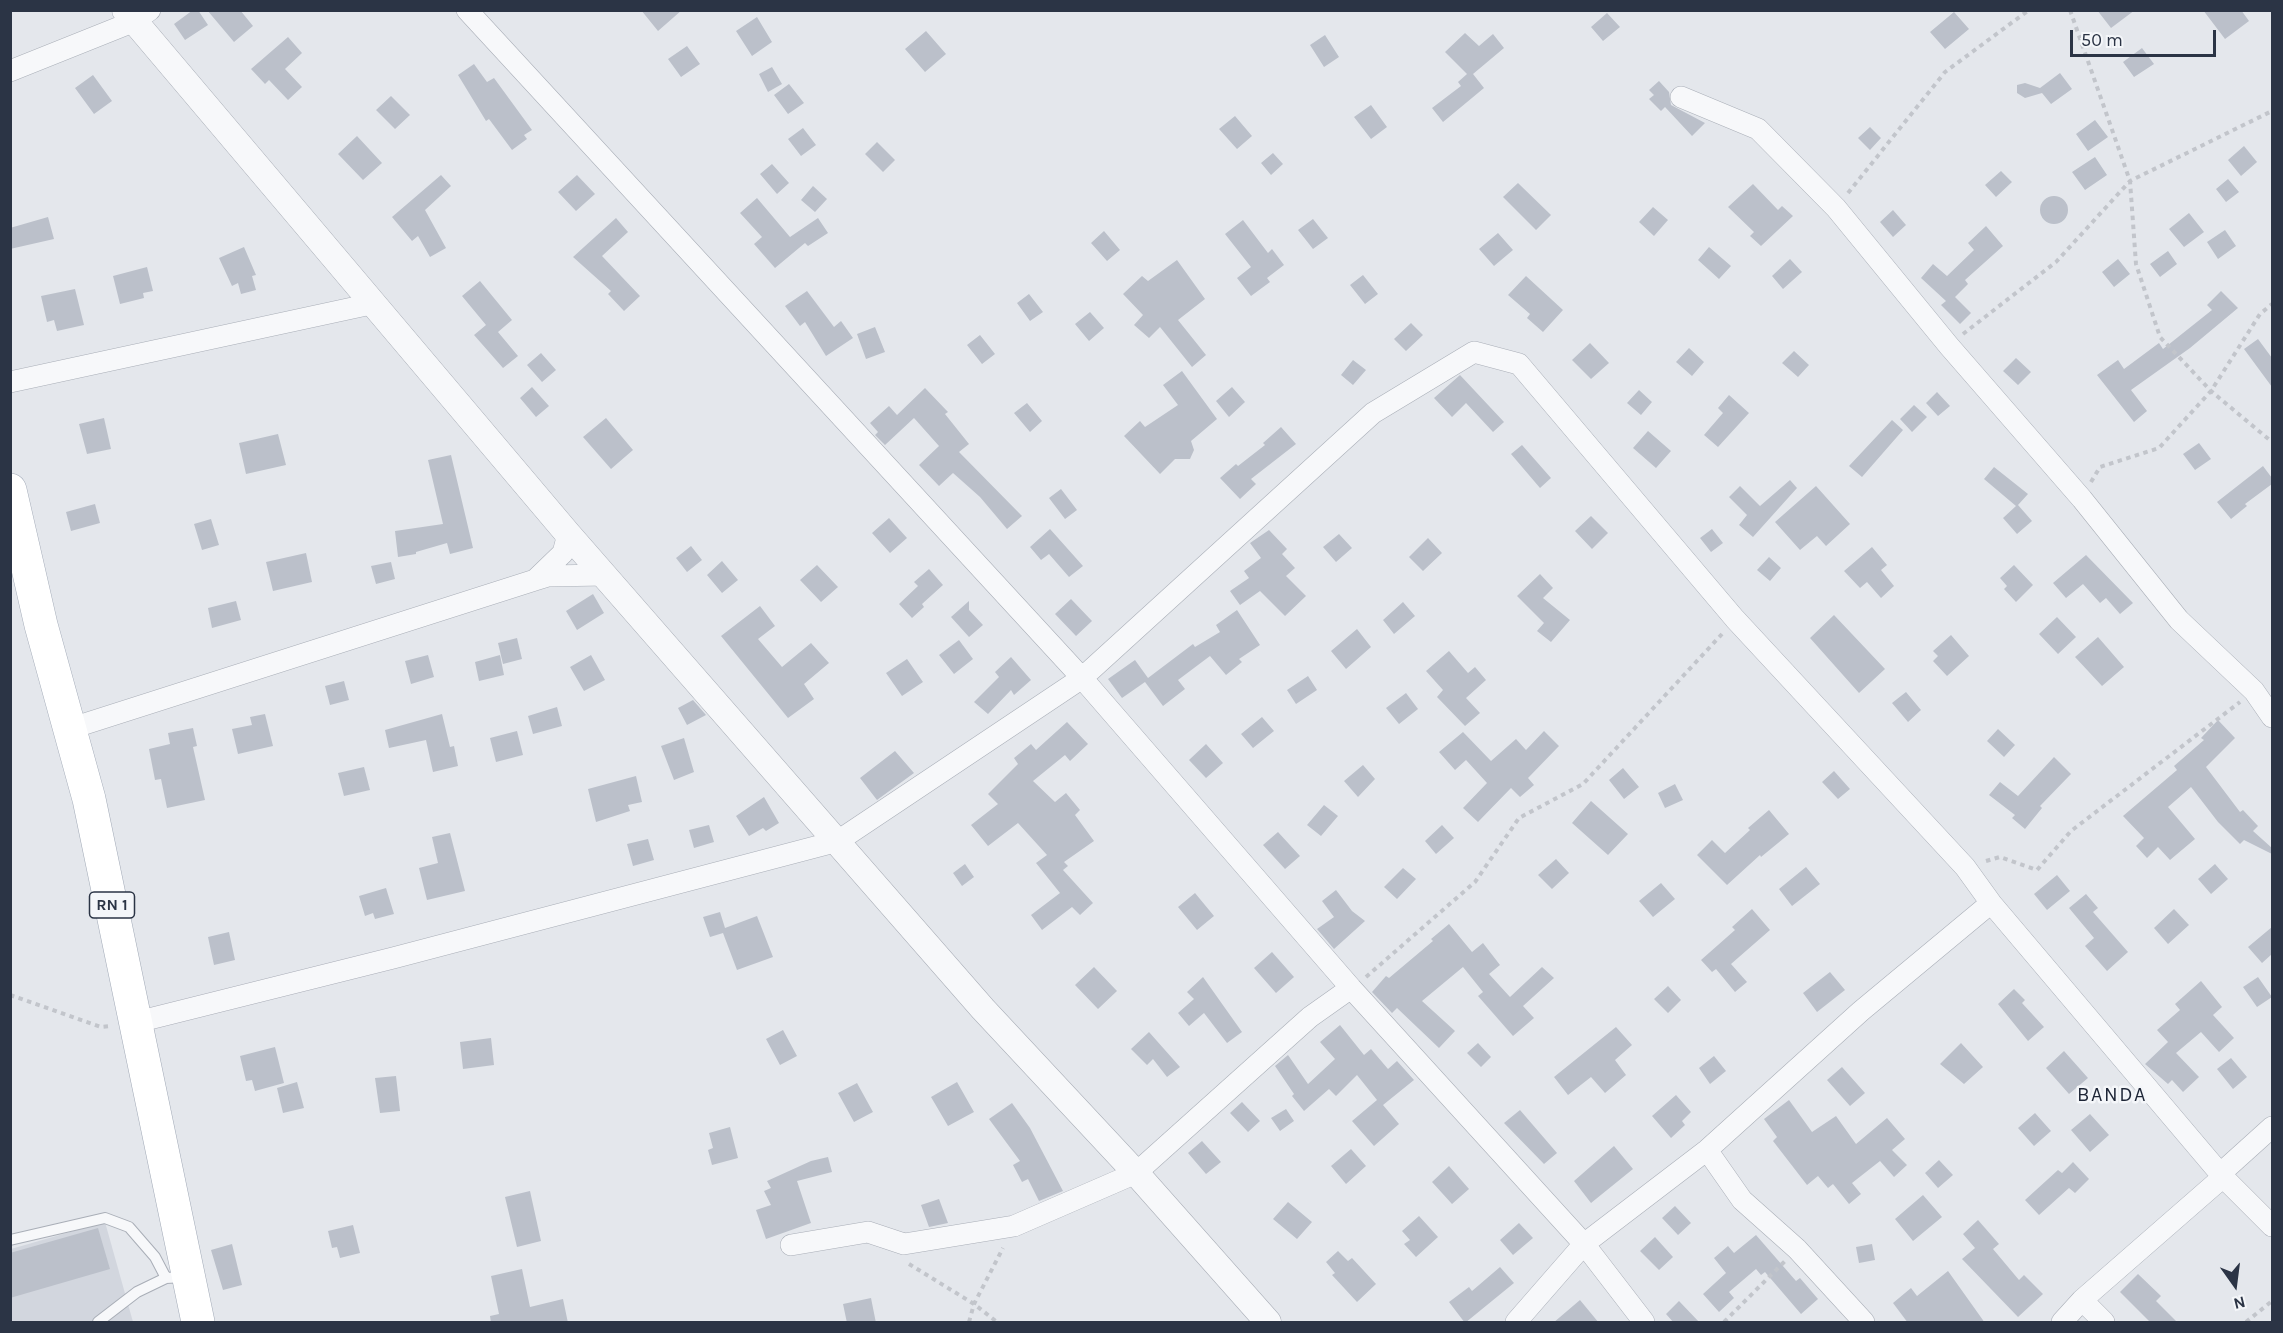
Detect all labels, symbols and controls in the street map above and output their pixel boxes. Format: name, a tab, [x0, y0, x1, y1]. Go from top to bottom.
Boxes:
scale bar	[2073, 18, 2218, 56]
text: 50 m	[2081, 29, 2123, 51]
road number: RN 1	[90, 892, 134, 918]
district label: BANDA	[2077, 1083, 2147, 1107]
north arrow	[2205, 1255, 2265, 1315]
text: N	[2232, 1292, 2247, 1314]

